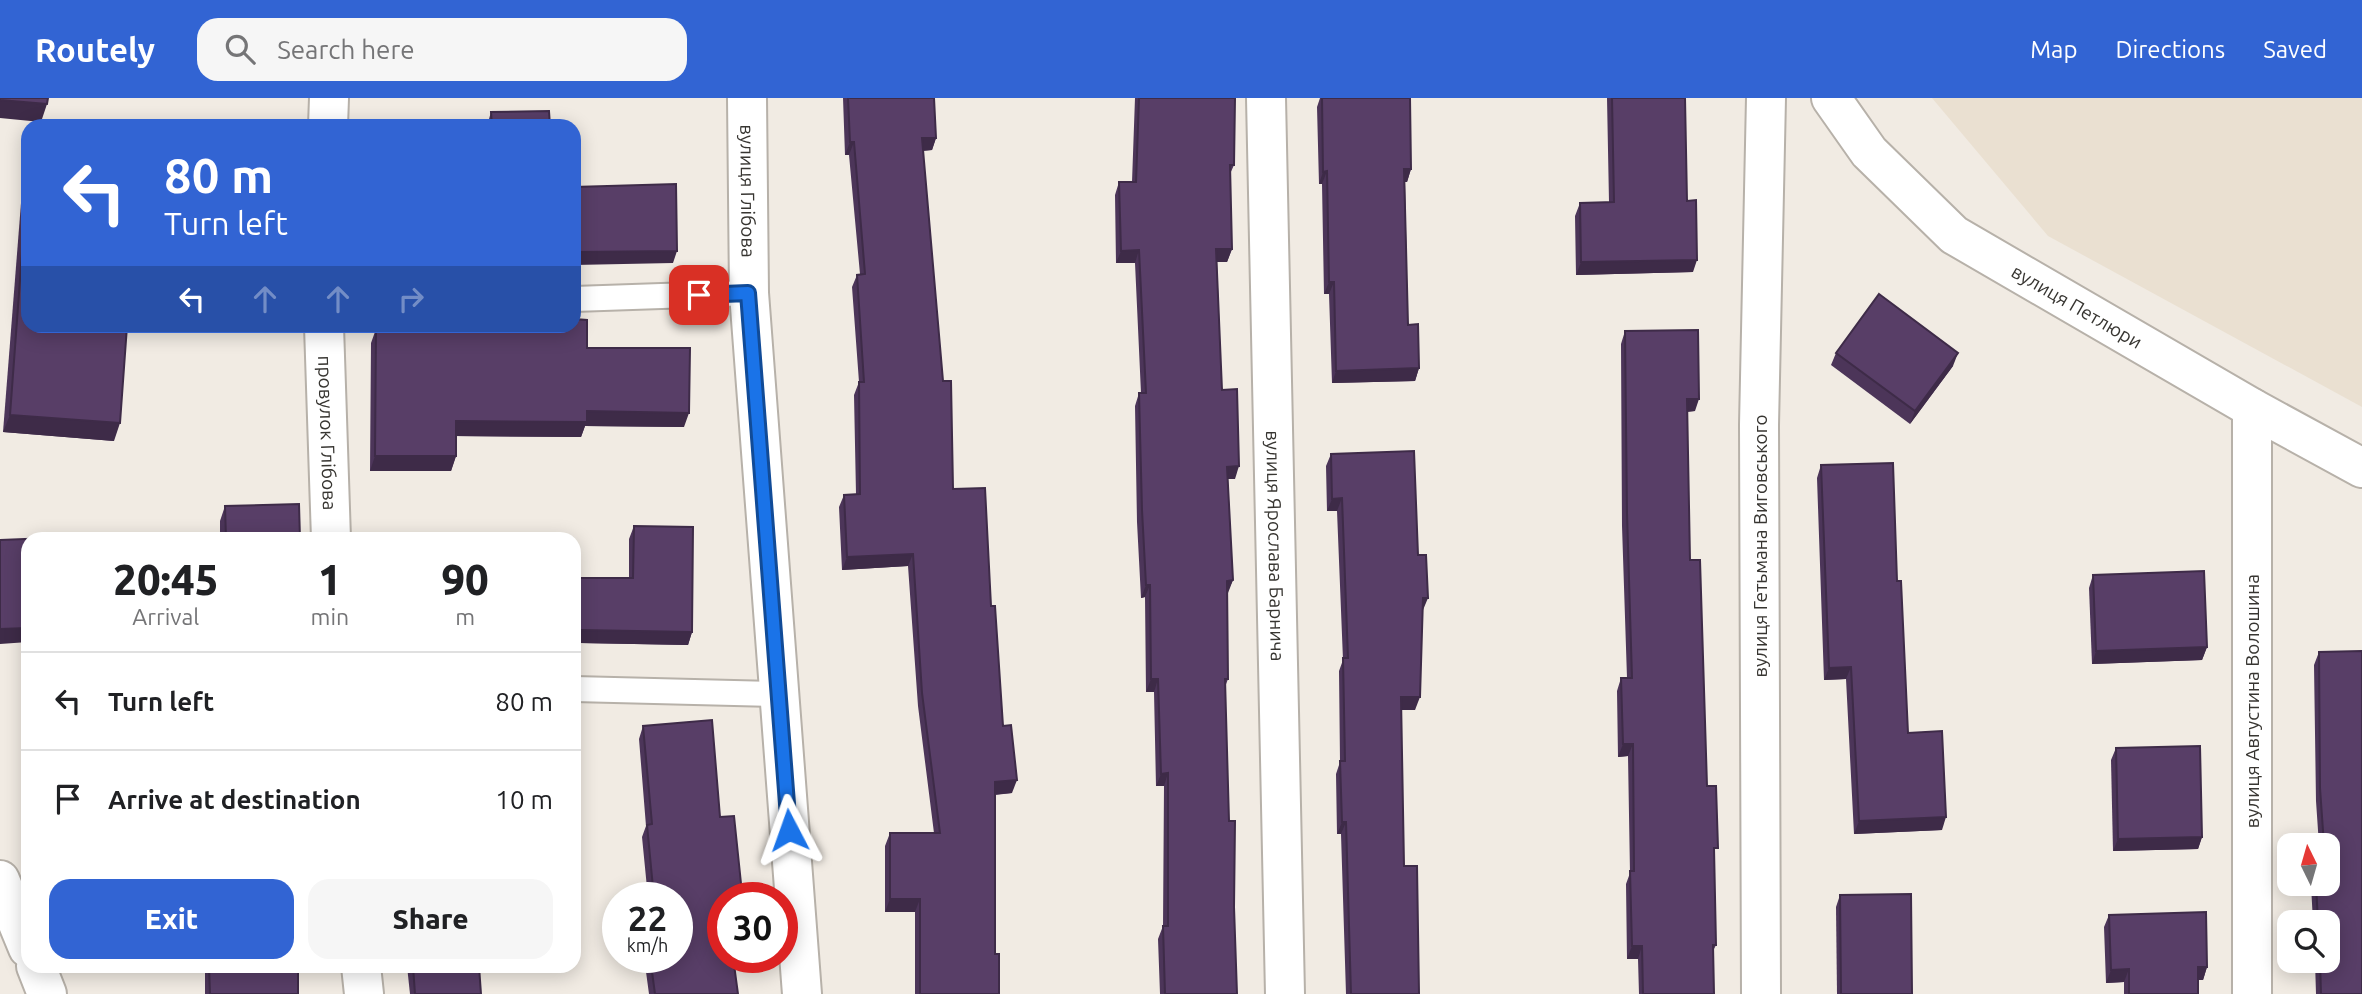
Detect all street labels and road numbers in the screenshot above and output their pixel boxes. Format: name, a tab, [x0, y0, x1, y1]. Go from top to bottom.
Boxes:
street label: вулиця Глібова	[736, 124, 760, 258]
street label: вулиця Петлюри	[2008, 260, 2146, 353]
street label: провулок Глібова	[314, 355, 341, 511]
street label: вулиця Гетьмана Виговського	[1749, 415, 1771, 677]
street label: вулиця Ярослава Барнича	[1262, 430, 1289, 662]
street label: вулиця Августина Волошина	[2241, 574, 2263, 828]

